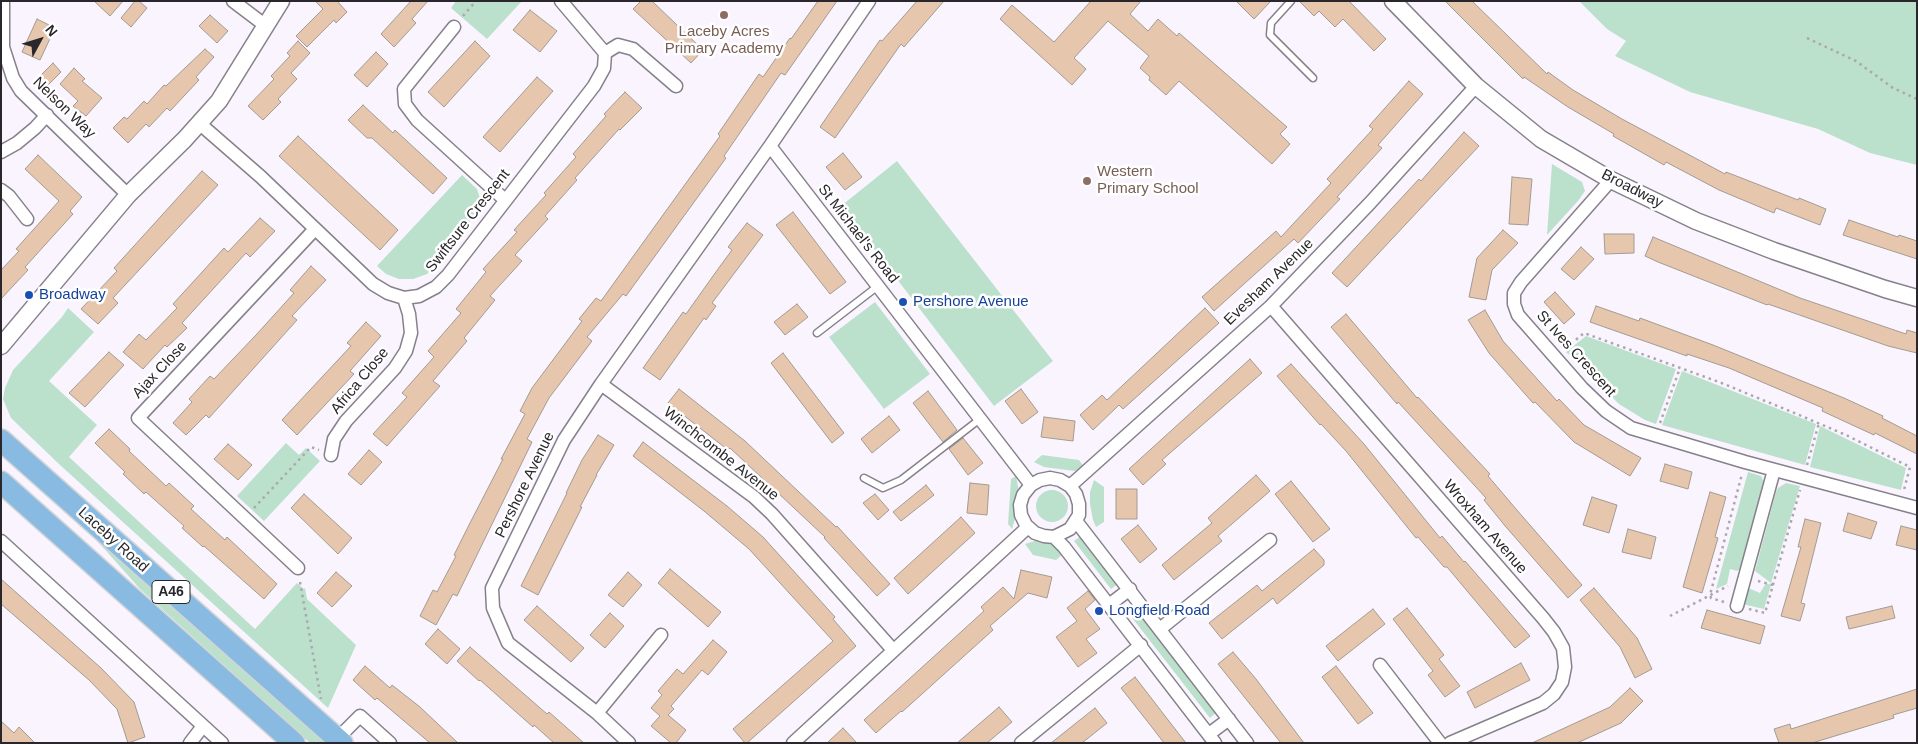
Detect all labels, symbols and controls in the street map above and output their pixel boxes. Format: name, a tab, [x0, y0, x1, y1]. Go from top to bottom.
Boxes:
marker: Laceby Acres Primary Academy	[718, 9, 730, 21]
north arrow	[15, 15, 65, 65]
text: N	[42, 22, 61, 40]
place label: Laceby Acres Primary Academy	[665, 23, 783, 58]
street label: Nelson Way	[29, 74, 99, 142]
place label: Western Primary School	[1097, 163, 1199, 198]
street label: Swiftsure Crescent	[422, 166, 514, 276]
street label: Broadway	[1598, 166, 1666, 212]
marker: Western Primary School	[1081, 175, 1093, 187]
street label: St Michael's Road	[814, 181, 902, 287]
street label: Evesham Avenue	[1221, 235, 1317, 329]
place label: Broadway	[39, 286, 106, 304]
marker: Broadway	[23, 289, 35, 301]
place label: Pershore Avenue	[913, 293, 1029, 311]
marker: Pershore Avenue	[897, 296, 909, 308]
street label: St Ives Crescent	[1532, 307, 1620, 401]
street label: Ajax Close	[129, 338, 191, 402]
street label: Africa Close	[327, 344, 393, 418]
street label: Winchcombe Avenue	[660, 403, 782, 505]
street label: Pershore Avenue	[492, 429, 558, 541]
street label: Wroxham Avenue	[1439, 476, 1531, 578]
street label: Laceby Road	[74, 504, 152, 576]
road number: A46	[152, 580, 190, 604]
place label: Longfield Road	[1109, 602, 1210, 620]
marker: Longfield Road	[1093, 605, 1105, 617]

